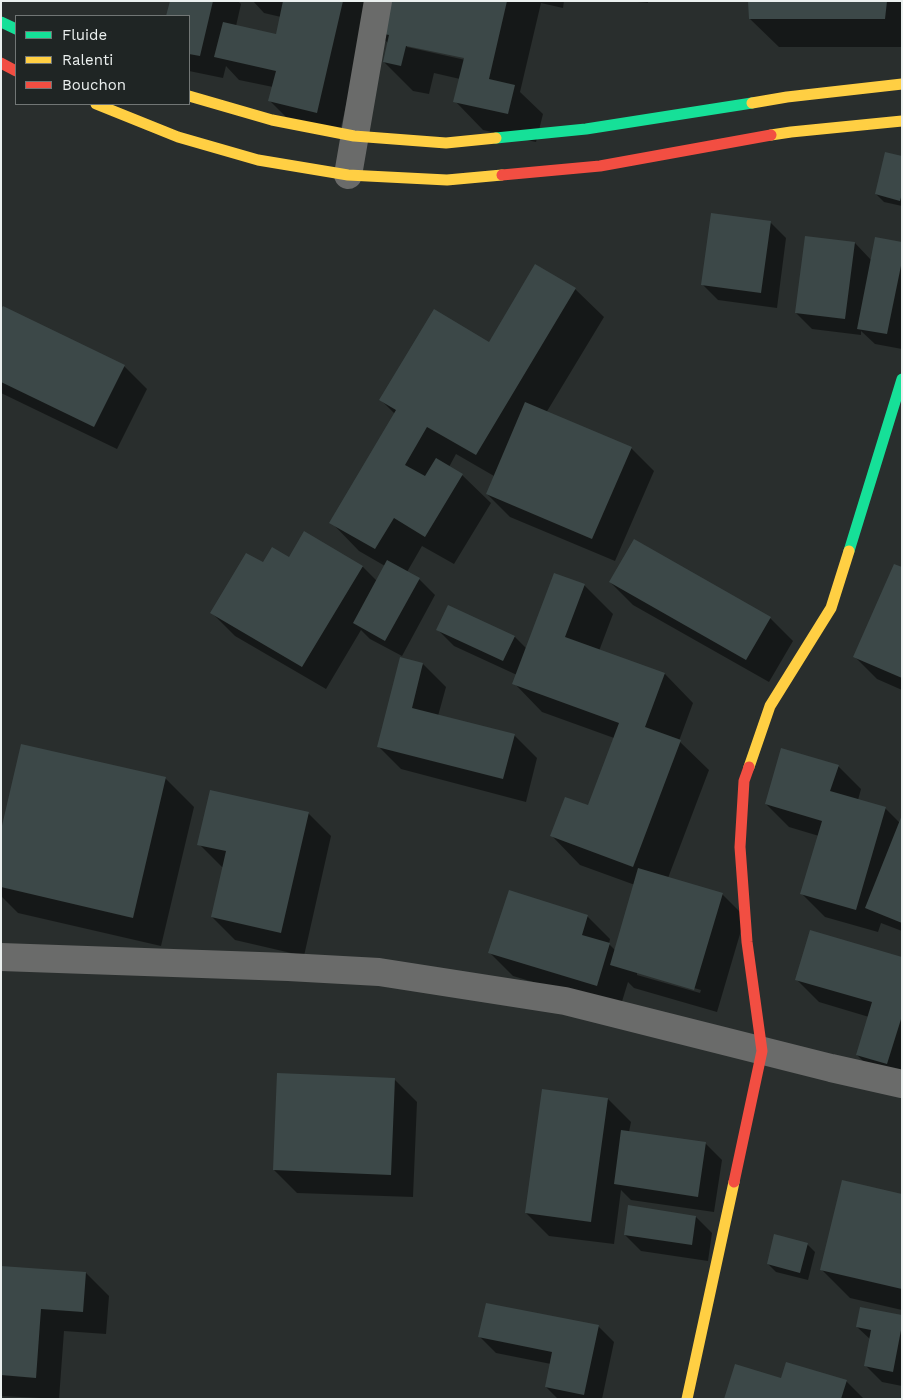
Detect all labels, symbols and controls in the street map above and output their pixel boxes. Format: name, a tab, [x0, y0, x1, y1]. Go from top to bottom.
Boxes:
legend	[15, 15, 190, 105]
text: Fluide	[62, 26, 107, 44]
text: Ralenti	[62, 51, 113, 69]
text: Bouchon	[62, 76, 126, 94]

